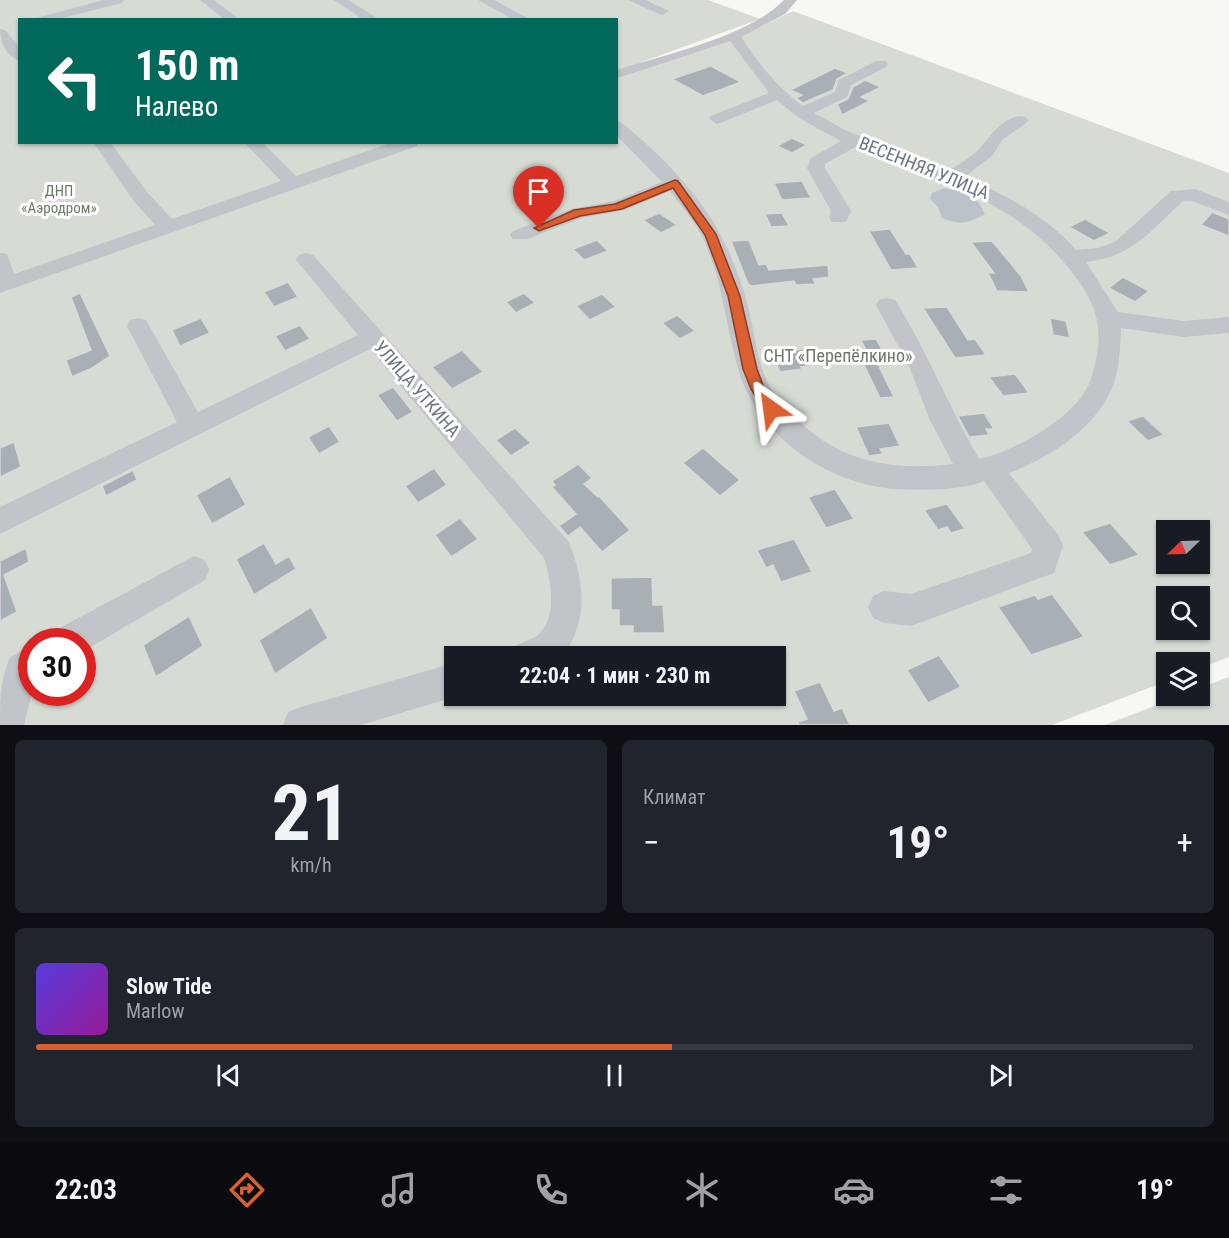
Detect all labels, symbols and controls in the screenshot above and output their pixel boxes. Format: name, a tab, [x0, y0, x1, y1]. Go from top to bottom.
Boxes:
text: 150 m	[135, 41, 240, 90]
icon: left	[36, 42, 114, 120]
text: Налево	[135, 91, 218, 123]
street label: ВЕСЕННЯЯ УЛИЦА	[856, 132, 993, 203]
pin	[513, 166, 564, 228]
icon: arrive	[522, 175, 555, 208]
park label: ДНП «Аэродром»	[21, 182, 97, 217]
street label: УЛИЦА УТКИНА	[370, 336, 465, 441]
park label: СНТ «Перепёлкино»	[763, 345, 913, 366]
position arrow	[739, 377, 803, 441]
north arrow	[1156, 520, 1210, 574]
map controls	[1156, 520, 1210, 706]
button: search	[1156, 586, 1210, 640]
speed limit sign: 30	[18, 628, 96, 706]
button: layers	[1156, 652, 1210, 706]
text: 22:04 · 1 мин · 230 m	[520, 663, 710, 688]
text: 21	[272, 768, 350, 859]
text: Климат	[643, 785, 705, 809]
text: 19°	[887, 816, 950, 869]
text: −	[643, 823, 660, 862]
text: +	[1177, 823, 1193, 862]
text: km/h	[290, 853, 332, 877]
text: Slow Tide	[126, 974, 212, 999]
text: Marlow	[126, 999, 184, 1023]
icon: previous	[212, 1059, 245, 1092]
icon: pause	[598, 1059, 631, 1092]
icon: next	[984, 1059, 1017, 1092]
icon: directions	[226, 1169, 268, 1211]
icon: music	[378, 1169, 420, 1211]
icon: phone	[530, 1169, 572, 1211]
icon: climate	[681, 1169, 723, 1211]
icon: car	[833, 1169, 875, 1211]
icon: filters	[985, 1169, 1027, 1211]
text: 22:03	[55, 1174, 117, 1206]
text: 19°	[1136, 1174, 1174, 1206]

